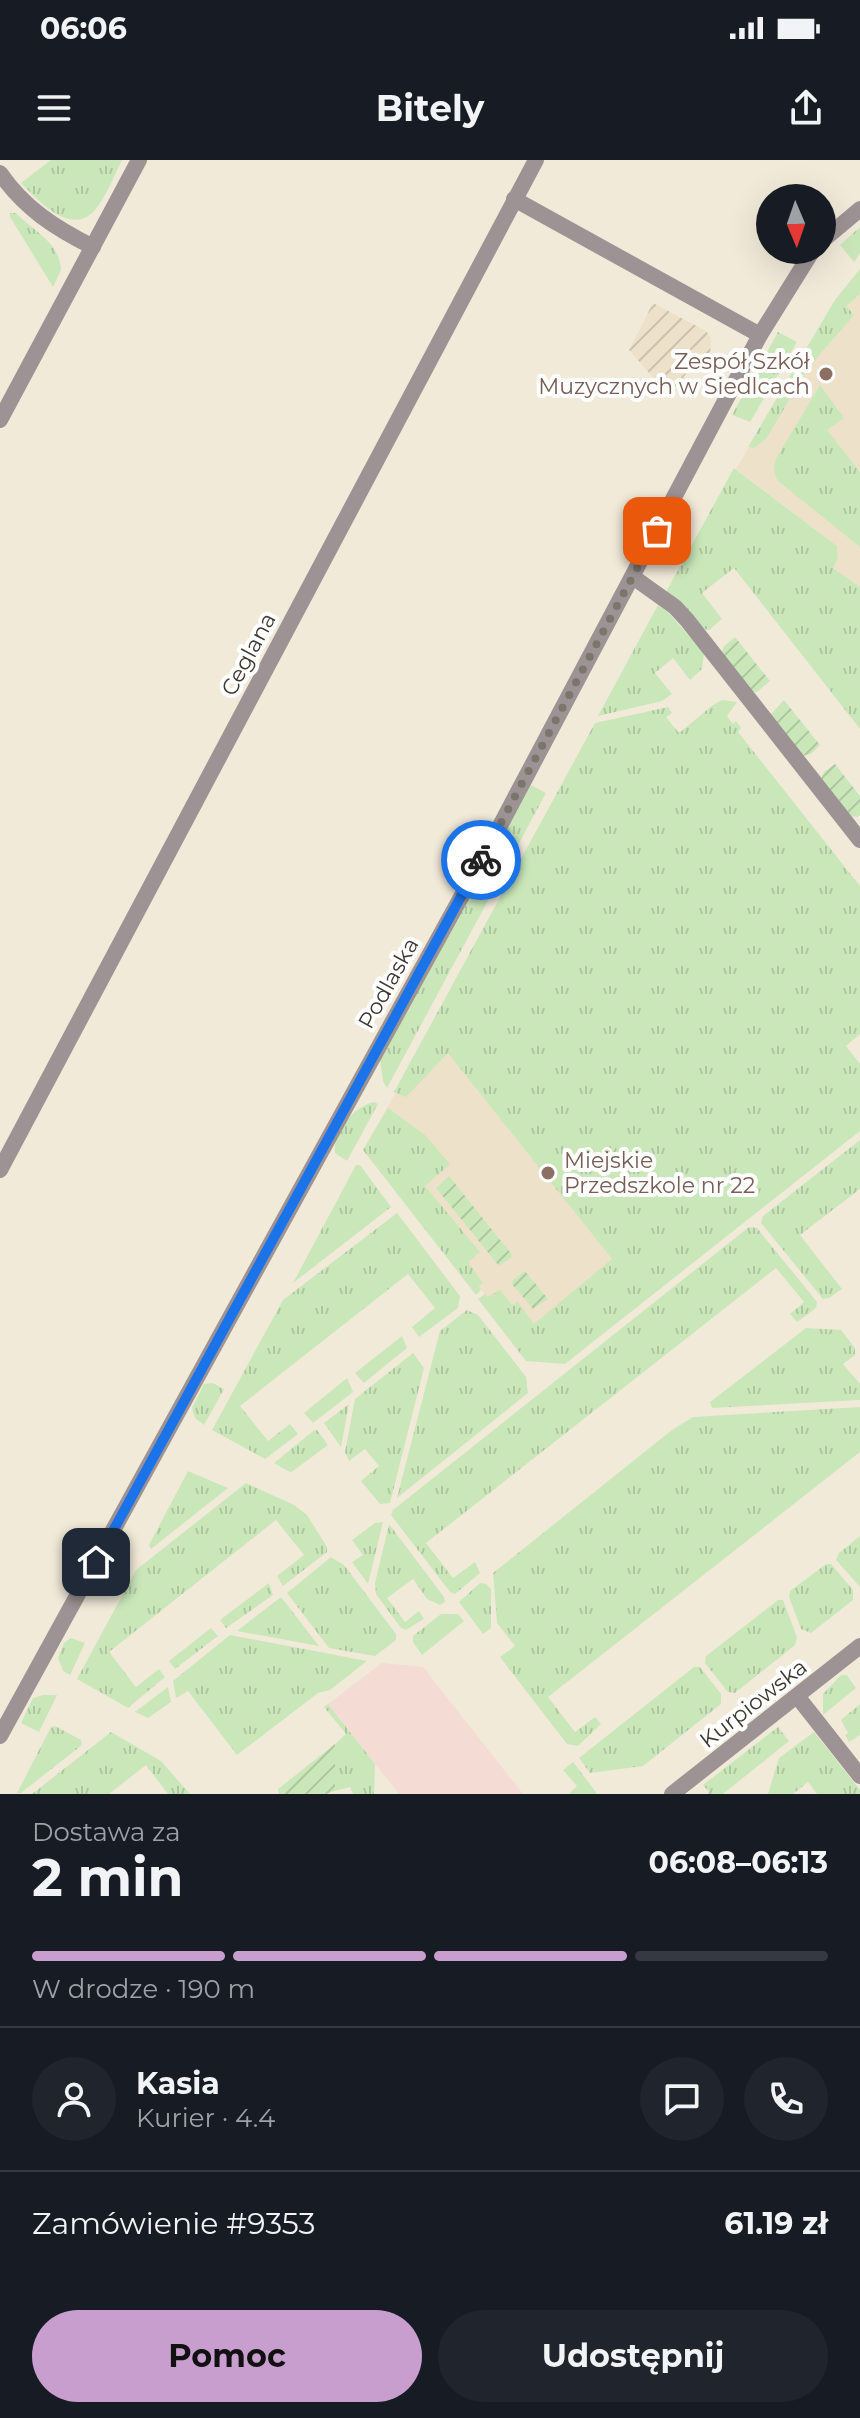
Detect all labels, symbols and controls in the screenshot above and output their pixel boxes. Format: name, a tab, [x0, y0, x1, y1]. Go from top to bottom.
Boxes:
text: 06:06	[40, 10, 127, 47]
icon: menu	[32, 86, 76, 130]
text: Bitely	[376, 86, 484, 130]
icon: share	[784, 86, 828, 130]
north arrow	[756, 184, 836, 264]
map controls	[756, 184, 836, 264]
place label: Zespół Szkół Muzycznych w Siedlcach	[538, 348, 811, 400]
marker: Zespół Szkół Muzycznych w Siedlcach	[817, 365, 835, 383]
pin	[623, 497, 691, 565]
icon: bag	[635, 509, 679, 553]
street label: Ceglana	[215, 608, 282, 700]
courier	[441, 820, 521, 900]
icon: bike	[459, 838, 503, 882]
street label: Podlaska	[352, 933, 424, 1033]
place label: Miejskie Przedszkole nr 22	[564, 1147, 755, 1199]
marker: Miejskie Przedszkole nr 22	[539, 1164, 557, 1182]
pin	[62, 1528, 130, 1596]
icon: home	[74, 1540, 118, 1584]
street label: Kurpiowska	[694, 1653, 812, 1754]
text: Dostawa za	[32, 1816, 181, 1848]
text: 06:08–06:13	[649, 1844, 828, 1881]
text: 2 min	[32, 1846, 184, 1909]
text: W drodze · 190 m	[32, 1973, 255, 2005]
button: person	[32, 2057, 116, 2141]
button: chat	[640, 2057, 724, 2141]
button: phone	[744, 2057, 828, 2141]
text: Kasia	[136, 2065, 220, 2102]
text: Kurier · 4.4	[136, 2102, 275, 2134]
text: Zamówienie #9353	[32, 2205, 316, 2242]
text: 61.19 zł	[724, 2205, 828, 2242]
button: Pomoc	[32, 2310, 422, 2402]
button: Udostępnij	[438, 2310, 828, 2402]

